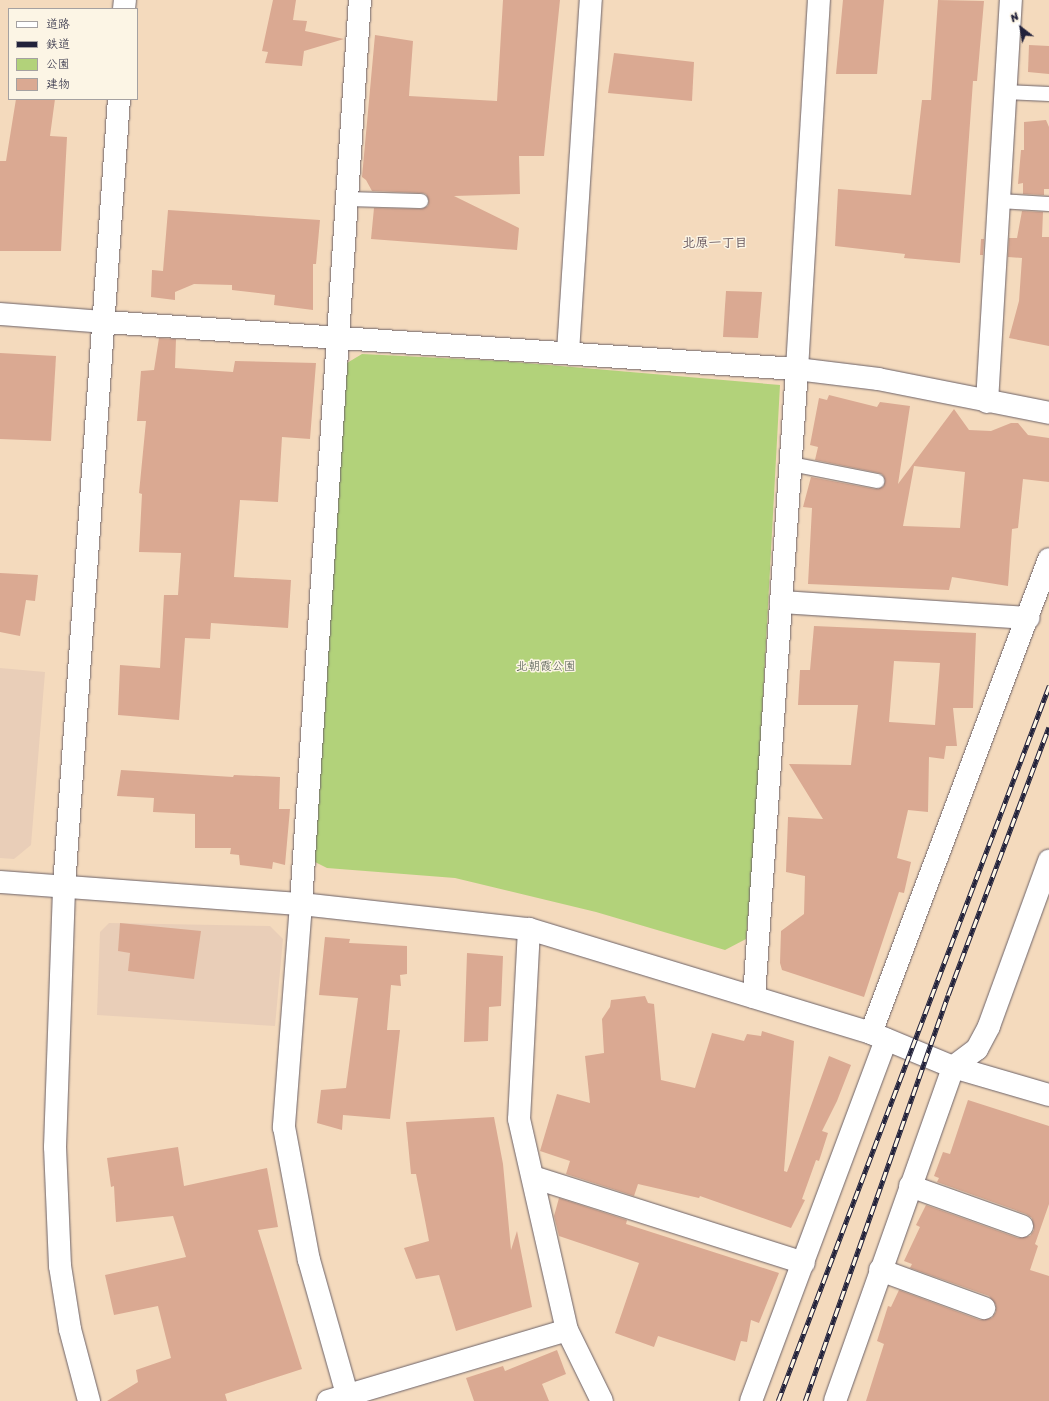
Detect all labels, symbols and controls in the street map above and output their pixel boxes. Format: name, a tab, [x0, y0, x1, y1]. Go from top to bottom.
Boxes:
text: N	[1006, 7, 1023, 27]
legend	[8, 8, 138, 100]
north arrow	[1001, 8, 1041, 48]
text: 道路	[46, 13, 70, 35]
text: 鉄道	[46, 33, 70, 55]
text: 公園	[46, 53, 70, 75]
text: 建物	[46, 73, 70, 95]
district label: 北原一丁目	[683, 235, 747, 251]
park label: 北朝霞公園	[516, 660, 576, 674]

